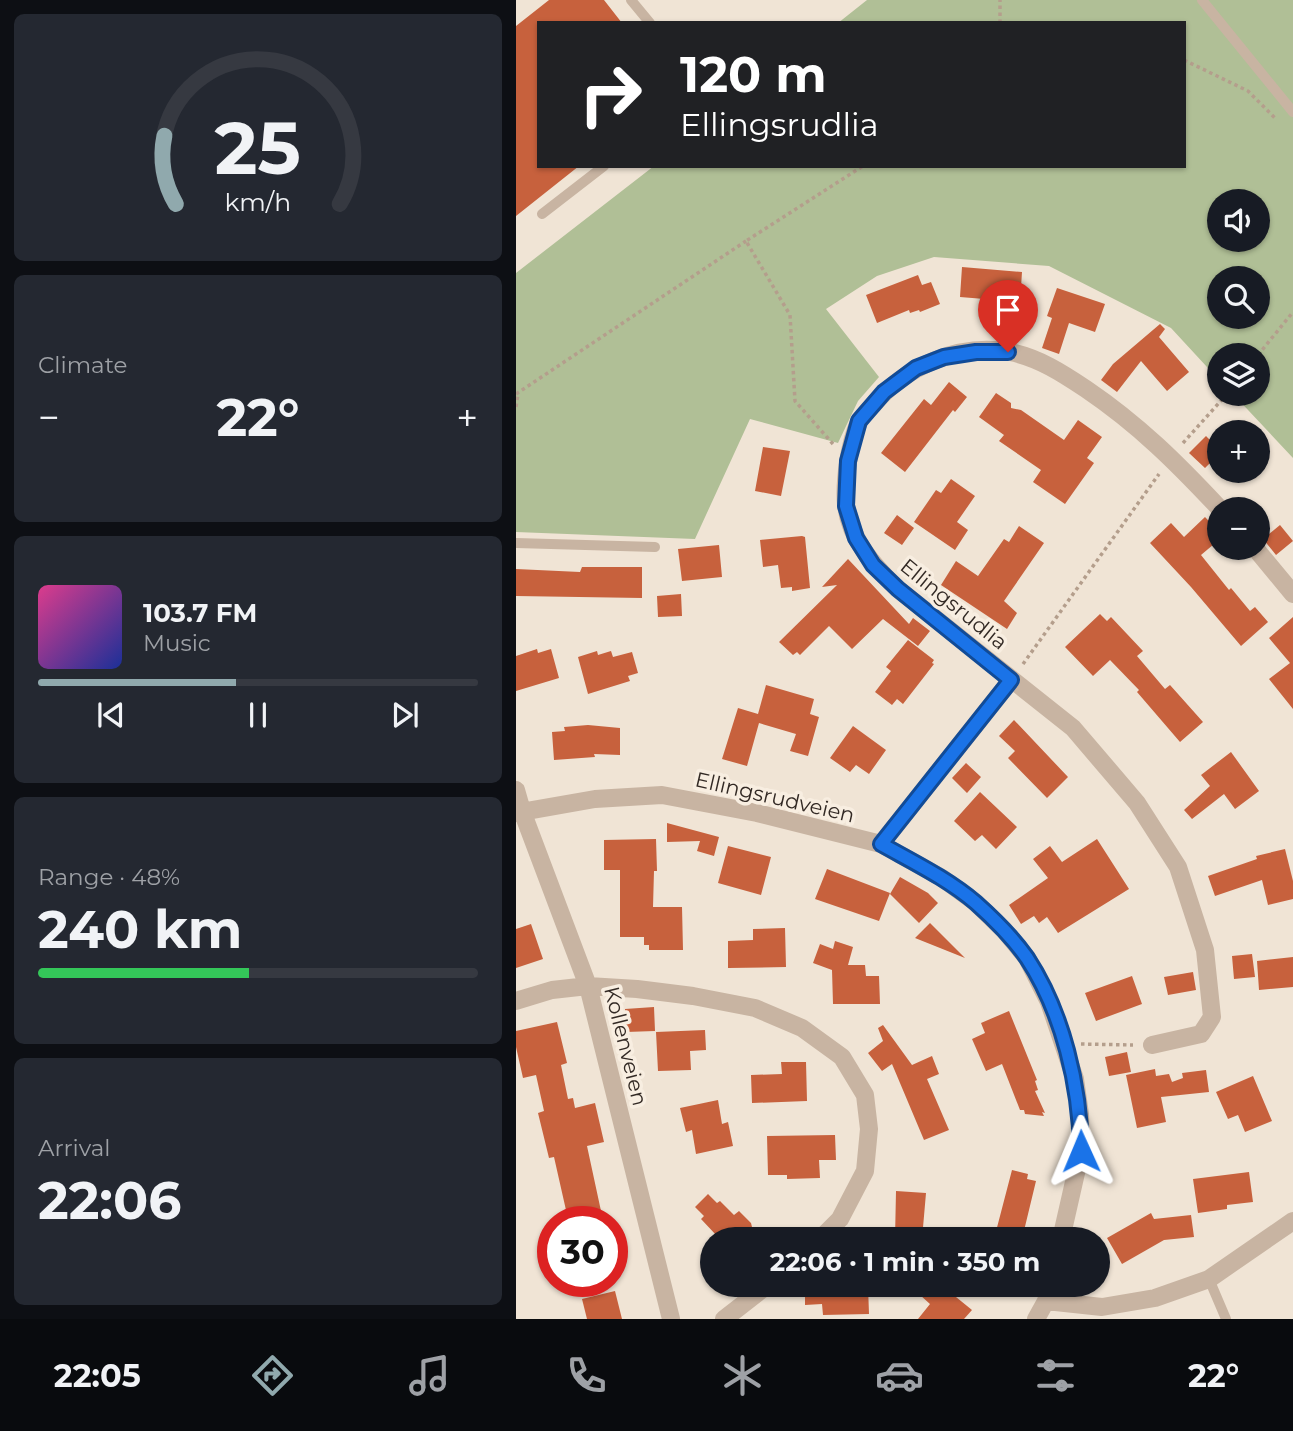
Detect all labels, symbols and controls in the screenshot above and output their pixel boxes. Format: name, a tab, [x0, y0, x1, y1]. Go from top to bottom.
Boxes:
text: 120 m	[680, 45, 827, 104]
icon: right	[565, 49, 656, 140]
text: 25	[215, 104, 301, 192]
text: Ellingsrudlia	[680, 105, 879, 144]
text: km/h	[225, 186, 291, 216]
map controls	[1207, 189, 1270, 560]
button: sound	[1207, 189, 1270, 252]
button: search	[1207, 266, 1270, 329]
pin	[978, 280, 1038, 352]
icon: arrive	[989, 291, 1027, 329]
button: layers	[1207, 343, 1270, 406]
text: Climate	[38, 351, 127, 379]
text: 22°	[216, 386, 300, 449]
text: −	[38, 394, 60, 441]
text: +	[456, 394, 478, 441]
button: +	[1207, 420, 1270, 483]
button: −	[1207, 497, 1270, 560]
street label: Ellingsrudlia	[896, 553, 1012, 655]
text: 103.7 FM	[143, 597, 257, 629]
text: Music	[143, 629, 211, 657]
icon: previous	[92, 696, 130, 734]
icon: pause	[239, 696, 277, 734]
icon: next	[386, 696, 424, 734]
street label: Ellingsrudveien	[693, 766, 857, 828]
text: Range · 48%	[38, 863, 180, 891]
text: 240 km	[38, 898, 242, 961]
street label: Kollenveien	[599, 984, 653, 1108]
position arrow	[1044, 1114, 1118, 1188]
text: Arrival	[38, 1134, 111, 1162]
text: 22:06	[38, 1169, 181, 1232]
speed limit sign: 30	[537, 1206, 628, 1297]
text: 22:06 · 1 min · 350 m	[770, 1246, 1040, 1278]
icon: directions	[248, 1351, 297, 1400]
icon: music	[405, 1351, 454, 1400]
icon: phone	[562, 1351, 611, 1400]
icon: climate	[718, 1351, 767, 1400]
icon: car	[875, 1351, 924, 1400]
icon: filters	[1031, 1351, 1080, 1400]
text: 22:05	[54, 1356, 141, 1395]
text: 22°	[1188, 1356, 1239, 1395]

